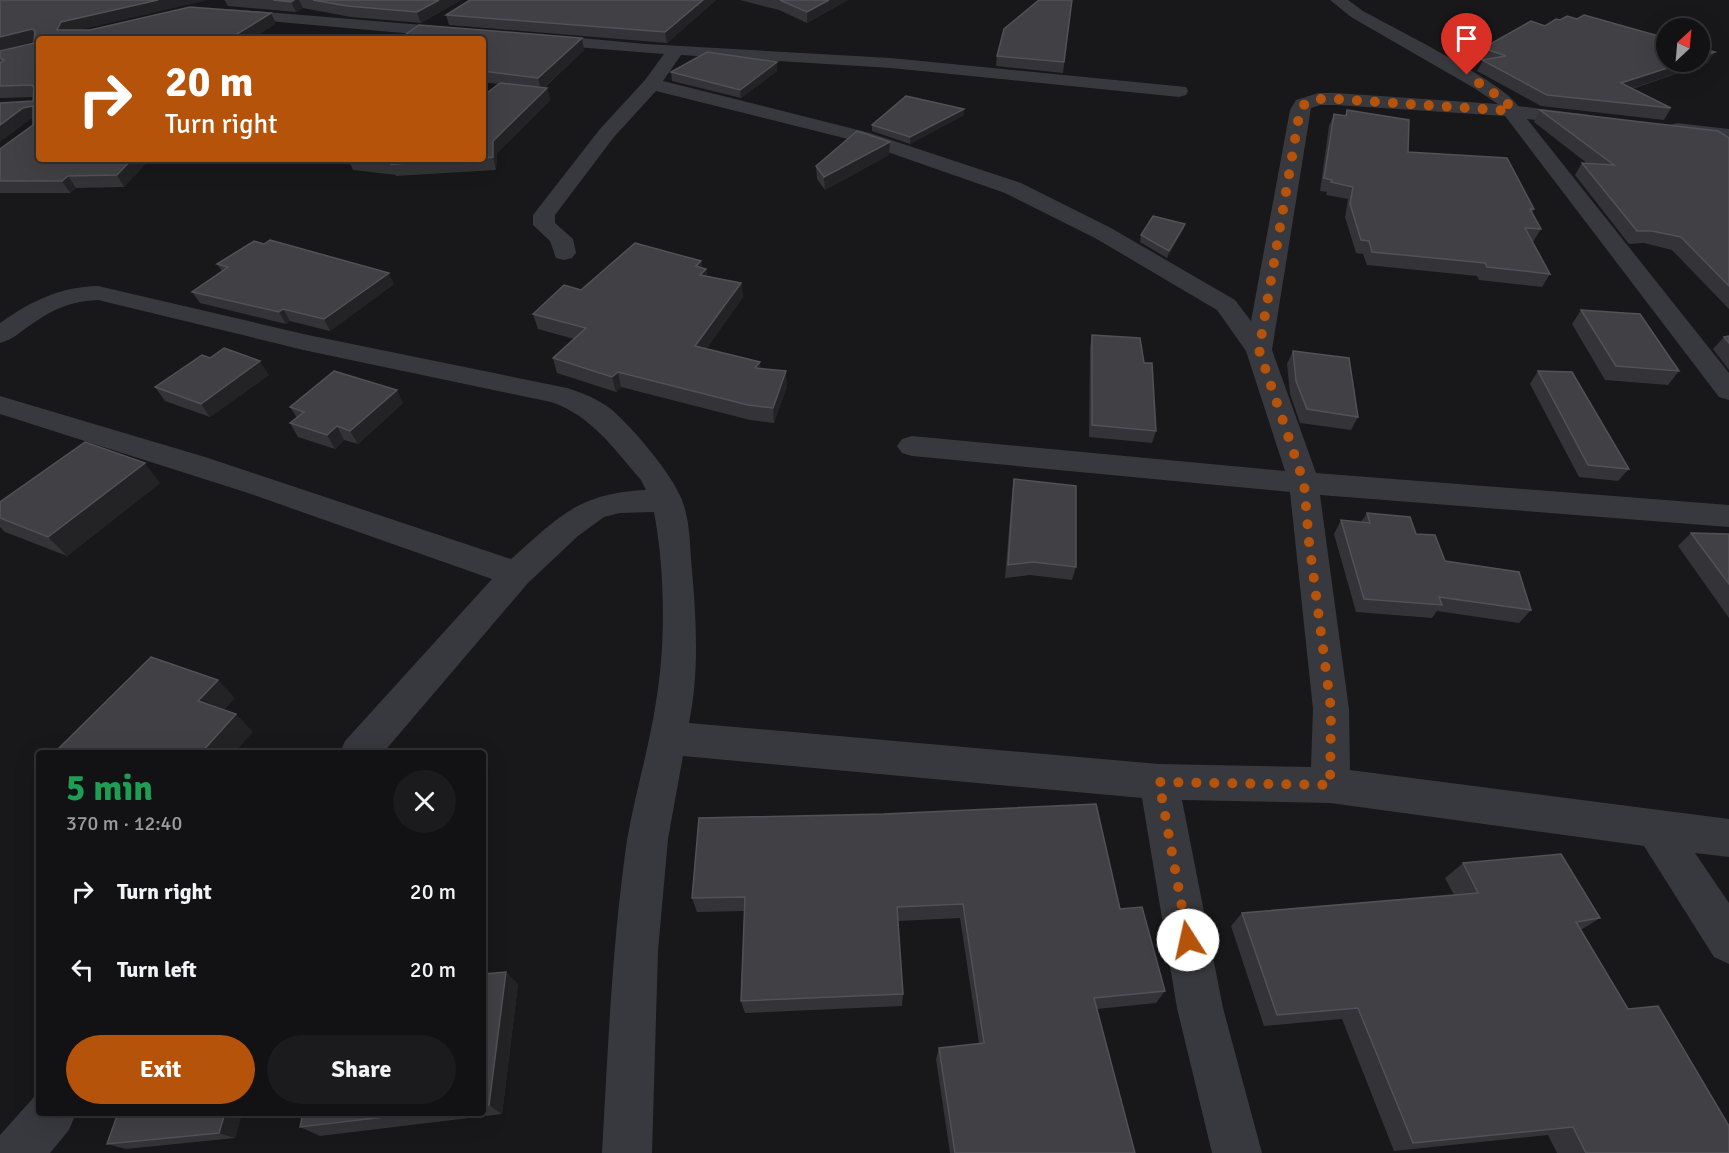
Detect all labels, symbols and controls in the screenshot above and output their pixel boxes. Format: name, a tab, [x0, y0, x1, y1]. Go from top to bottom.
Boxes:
pin	[1441, 13, 1492, 75]
north arrow	[1656, 18, 1710, 72]
map controls	[1656, 18, 1710, 72]
icon: arrive	[1450, 22, 1483, 55]
text: 20 m	[165, 57, 254, 108]
icon: right	[66, 60, 144, 138]
text: Turn right	[165, 108, 278, 141]
text: 5 min	[66, 766, 153, 811]
button: close	[393, 770, 456, 833]
text: 370 m · 12:40	[66, 811, 182, 836]
icon: right	[66, 875, 99, 908]
text: Turn right	[117, 878, 212, 905]
text: 20 m	[410, 878, 456, 905]
position arrow	[1156, 908, 1220, 972]
icon: left	[66, 953, 99, 986]
text: Turn left	[117, 956, 197, 983]
text: 20 m	[410, 956, 456, 983]
button: Exit	[66, 1035, 255, 1104]
button: Share	[267, 1035, 456, 1104]

